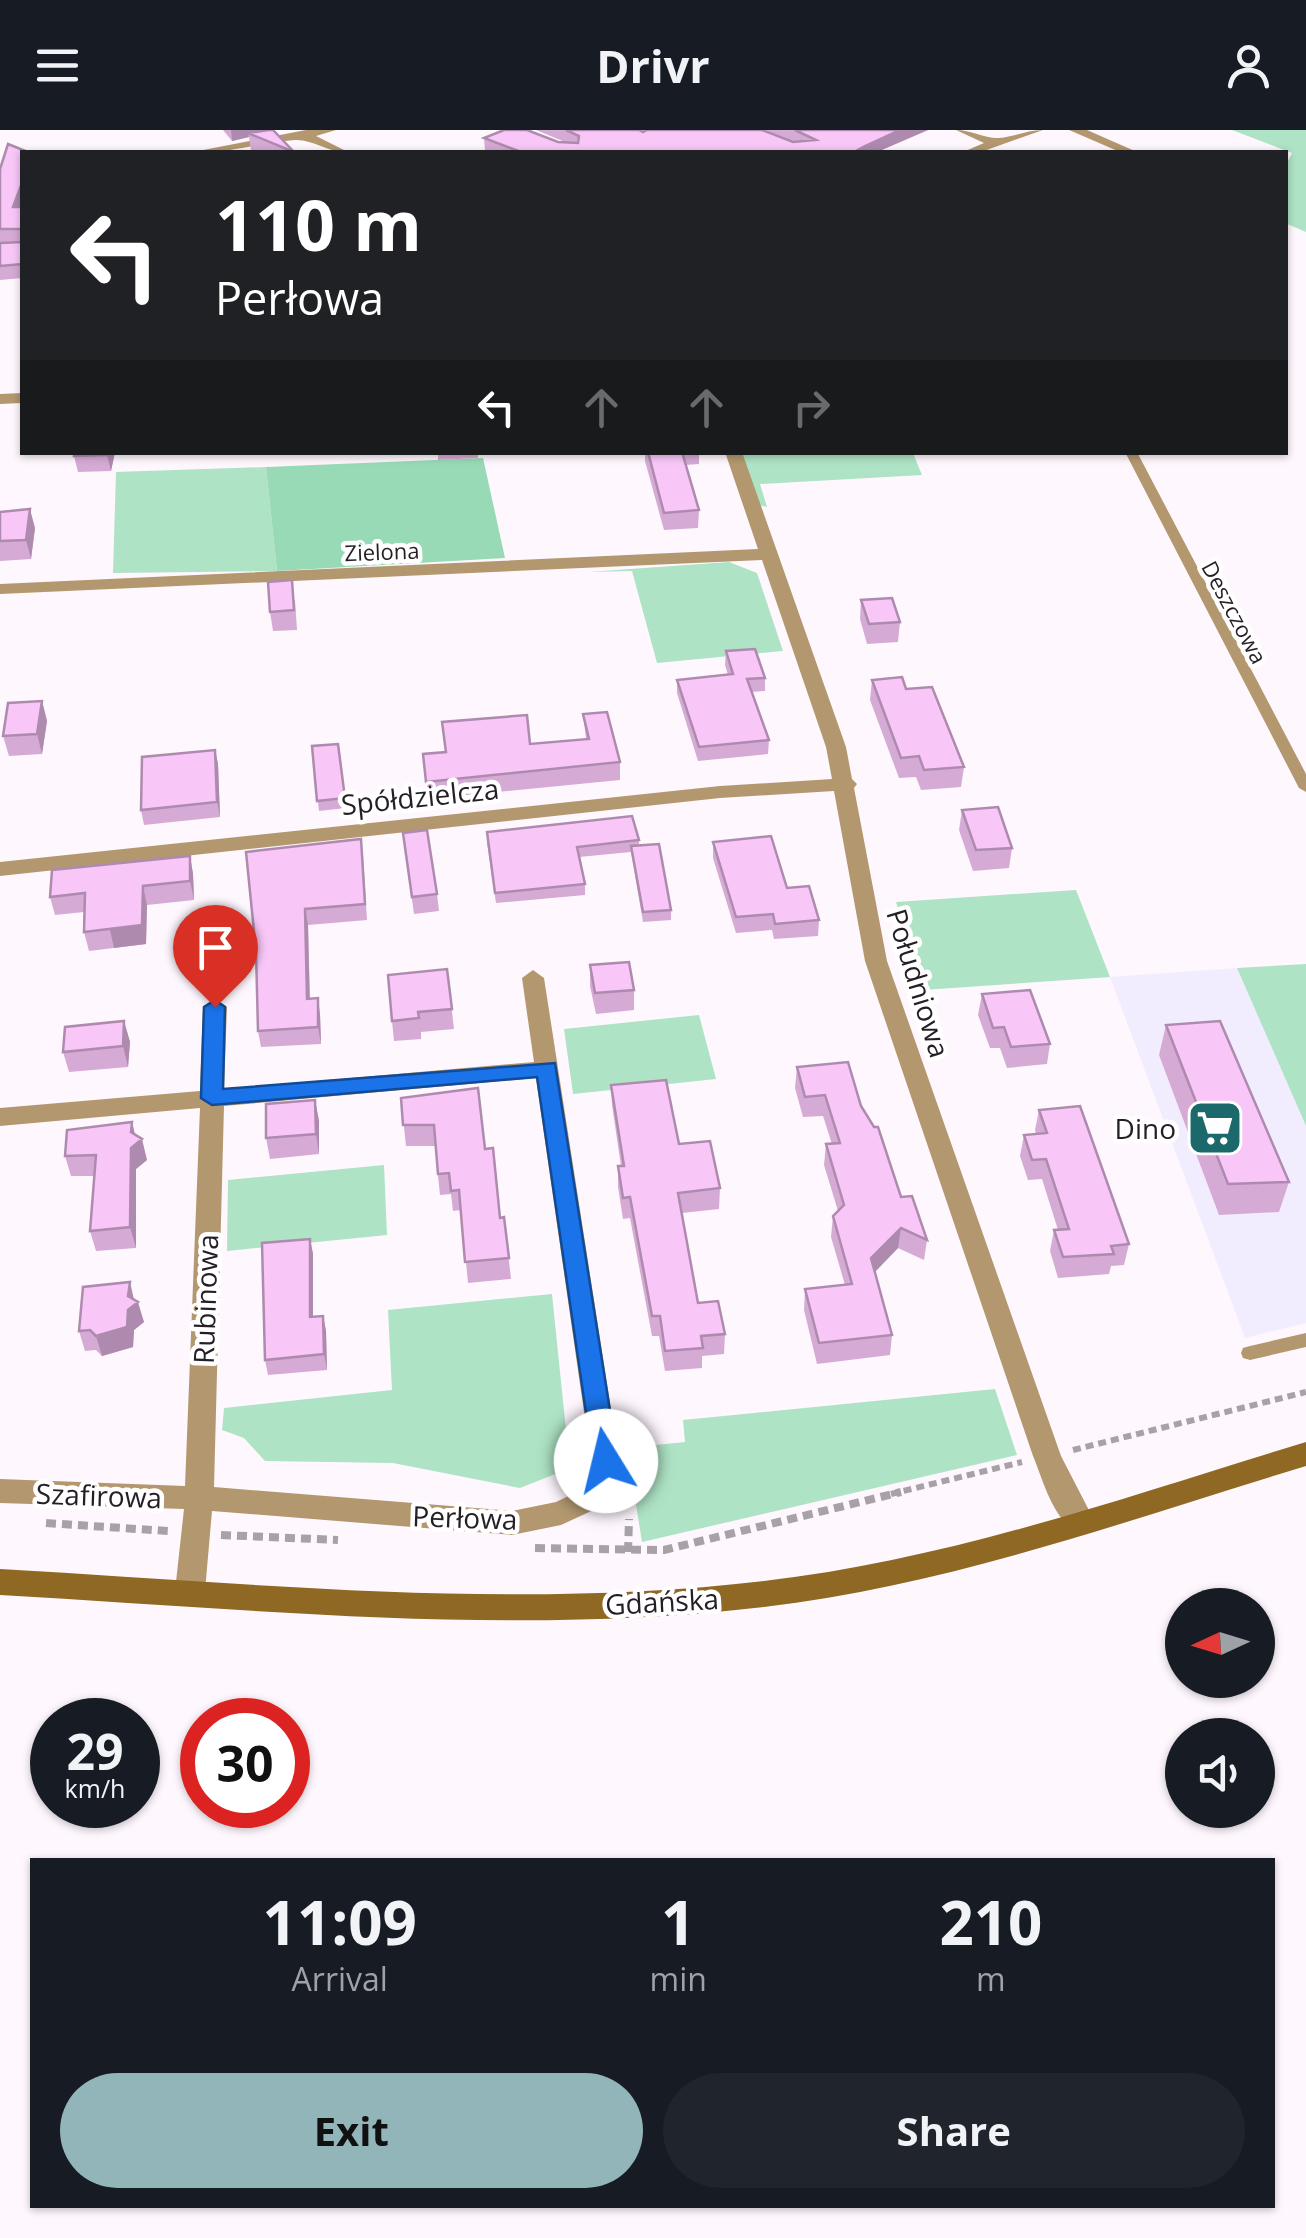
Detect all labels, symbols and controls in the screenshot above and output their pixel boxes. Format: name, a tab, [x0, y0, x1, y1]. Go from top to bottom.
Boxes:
text: Drivr	[596, 35, 710, 96]
icon: menu	[30, 38, 85, 93]
icon: person	[1221, 38, 1276, 93]
text: 110 m	[215, 176, 422, 272]
icon: left	[50, 190, 180, 320]
text: Perłowa	[215, 267, 384, 328]
icon: left	[469, 380, 524, 435]
icon: ahead	[574, 380, 629, 435]
icon: ahead	[679, 380, 734, 435]
icon: right	[784, 380, 839, 435]
street label: Zielona	[344, 535, 420, 567]
street label: Deszczowa	[1195, 555, 1275, 669]
street label: Spółdzielcza	[339, 769, 501, 823]
street label: Południowa	[878, 904, 960, 1062]
pin	[173, 905, 258, 1008]
icon: arrive	[188, 920, 243, 975]
supermarket icon: Dino	[1185, 1098, 1245, 1158]
place label: Dino	[1115, 1109, 1176, 1147]
street label: Rubinowa	[184, 1233, 226, 1365]
position arrow	[554, 1409, 658, 1513]
street label: Szafirowa	[35, 1474, 163, 1516]
street label: Perłowa	[412, 1496, 518, 1538]
street label: Gdańska	[604, 1579, 720, 1623]
north arrow	[1165, 1588, 1275, 1698]
map controls	[1165, 1588, 1275, 1828]
speed limit sign: 30	[180, 1698, 310, 1828]
text: 29	[66, 1717, 124, 1785]
button: sound	[1165, 1718, 1275, 1828]
text: km/h	[65, 1771, 125, 1805]
text: 11:09	[263, 1881, 417, 1963]
text: 1	[661, 1881, 695, 1963]
text: 210	[939, 1881, 1042, 1963]
text: Arrival	[292, 1957, 388, 2000]
text: min	[650, 1957, 707, 2000]
text: m	[976, 1957, 1006, 2000]
button: Exit	[60, 2073, 643, 2188]
button: Share	[663, 2073, 1245, 2188]

